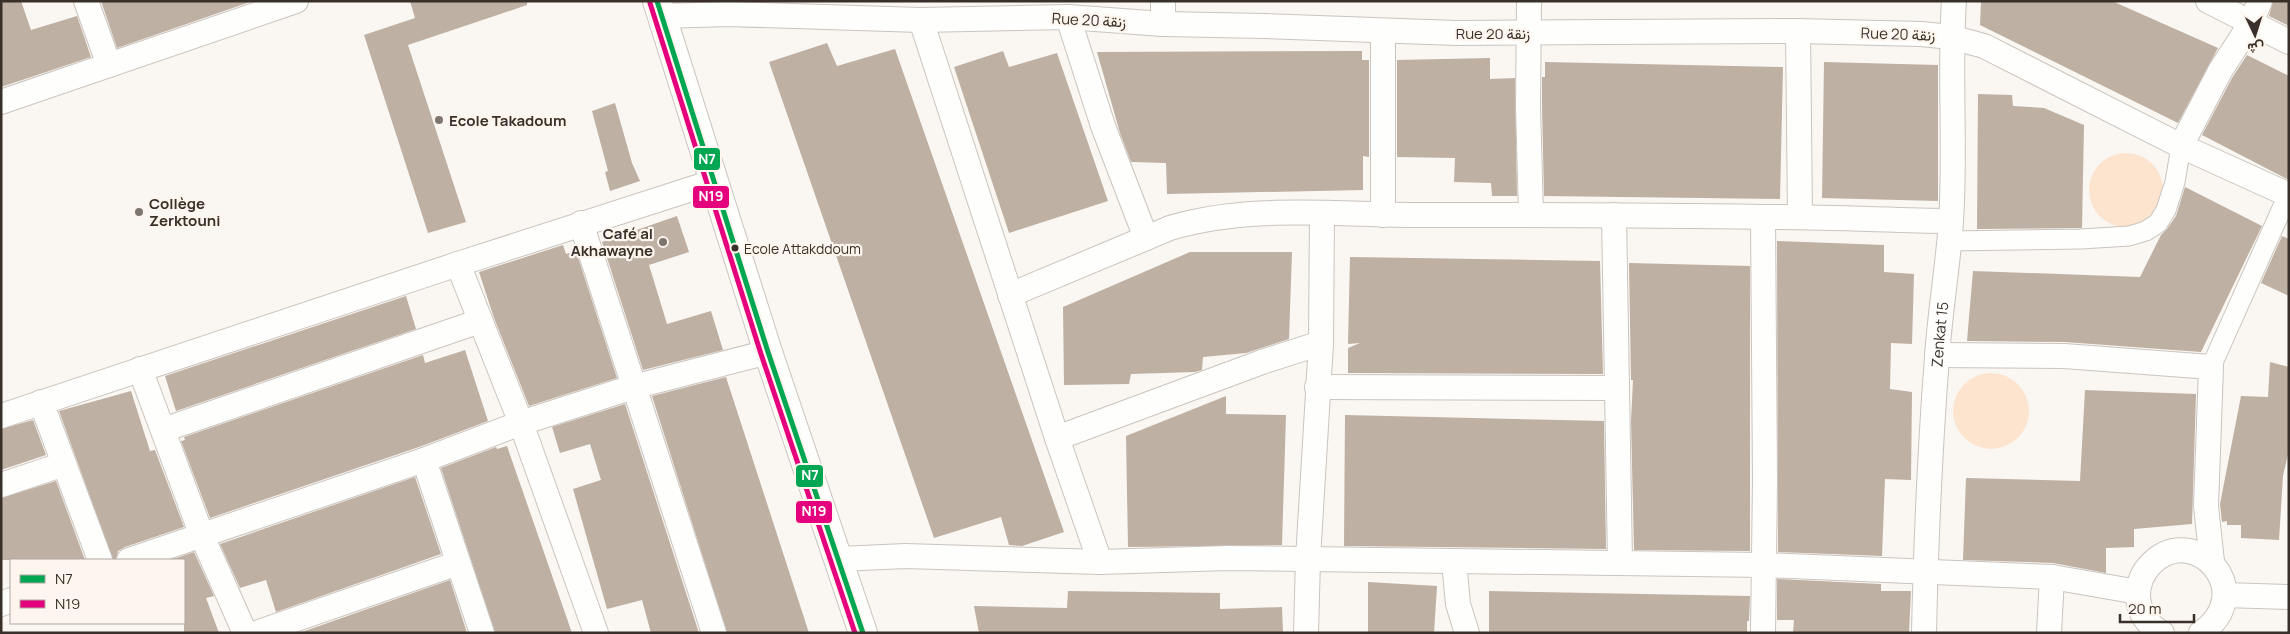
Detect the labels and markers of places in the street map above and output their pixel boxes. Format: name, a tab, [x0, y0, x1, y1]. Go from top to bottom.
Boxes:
place label: Ecole Takadoum	[449, 110, 566, 131]
marker: Ecole Takadoum	[433, 114, 445, 126]
place label: Collège Zerktouni	[149, 193, 220, 231]
marker: Collège Zerktouni	[133, 206, 145, 218]
place label: Café al Akhawayne	[571, 223, 653, 261]
marker: Café al Akhawayne	[657, 236, 669, 248]
place label: Ecole Attakddoum	[744, 239, 861, 258]
marker: Ecole Attakddoum	[730, 243, 740, 253]

